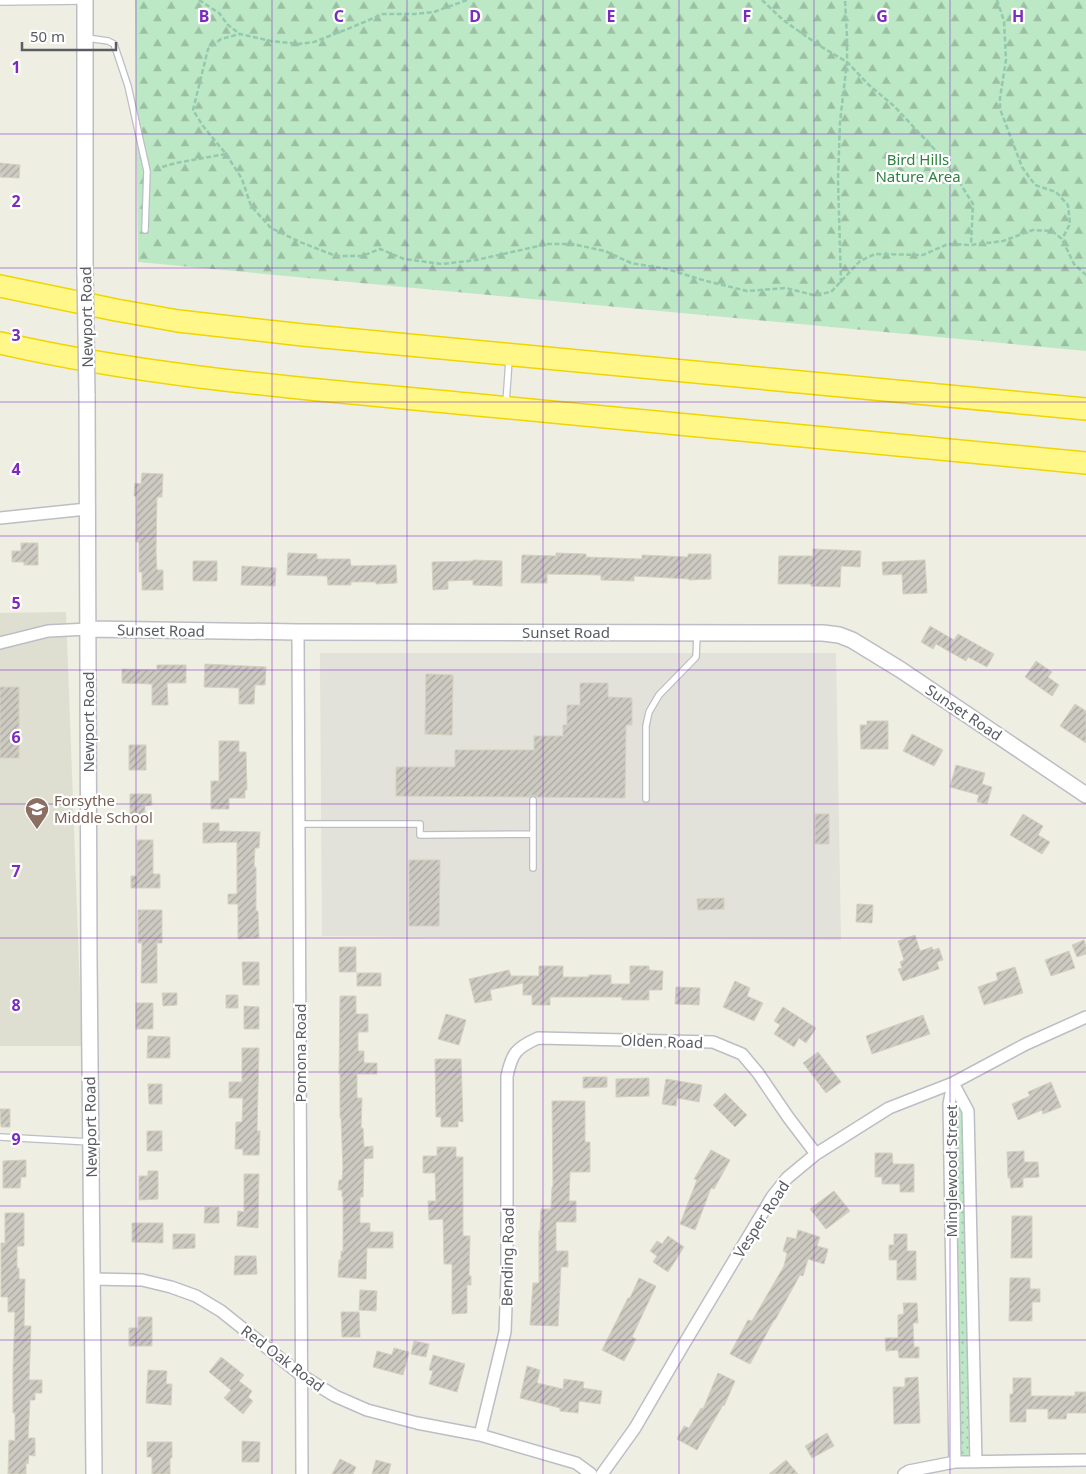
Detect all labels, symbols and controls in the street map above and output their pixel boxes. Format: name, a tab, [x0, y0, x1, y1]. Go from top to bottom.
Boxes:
text: B	[199, 5, 209, 27]
text: C	[334, 5, 344, 27]
text: D	[469, 5, 481, 27]
text: E	[607, 5, 616, 27]
text: F	[743, 5, 751, 27]
text: G	[876, 5, 888, 27]
text: H	[1012, 5, 1024, 27]
scale bar	[22, 20, 116, 52]
text: 50 m	[30, 26, 65, 46]
text: 1	[11, 56, 21, 78]
park label: Bird Hills Nature Area	[875, 149, 961, 186]
text: 2	[11, 190, 21, 212]
street label: Newport Road	[75, 266, 97, 368]
text: 3	[11, 324, 21, 346]
text: 4	[11, 458, 21, 480]
text: 5	[11, 592, 21, 614]
street label: Sunset Road	[117, 619, 205, 641]
street label: Sunset Road	[522, 622, 610, 642]
street label: Newport Road	[78, 671, 98, 773]
street label: Sunset Road	[922, 679, 1006, 745]
text: 6	[11, 726, 21, 748]
place label: Forsythe Middle School	[54, 790, 153, 827]
school or university icon: Forsythe Middle School	[24, 796, 50, 830]
text: 7	[11, 860, 21, 882]
text: 8	[11, 994, 21, 1016]
street label: Pomona Road	[290, 1004, 310, 1102]
street label: Olden Road	[620, 1030, 704, 1052]
street label: Newport Road	[79, 1076, 101, 1178]
street label: Minglewood Street	[941, 1104, 961, 1237]
text: 9	[11, 1128, 21, 1150]
street label: Vesper Road	[729, 1177, 793, 1261]
street label: Bending Road	[496, 1207, 518, 1307]
street label: Red Oak Road	[237, 1320, 329, 1396]

